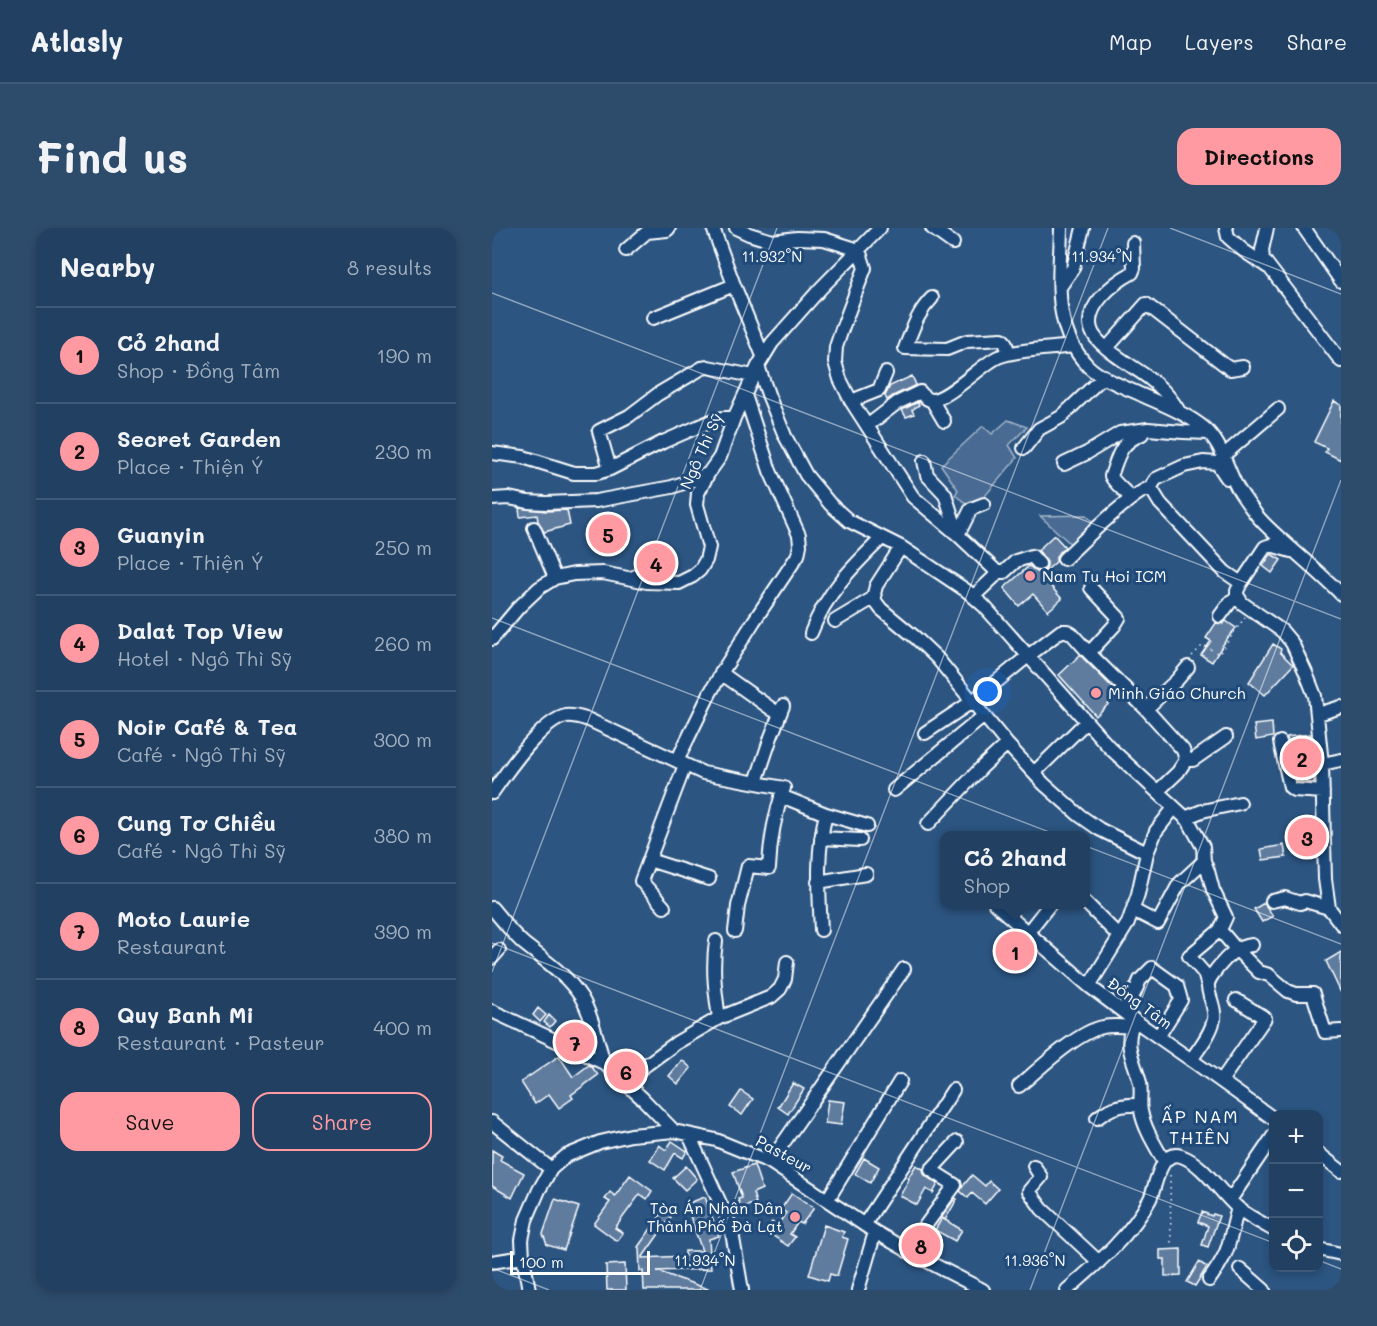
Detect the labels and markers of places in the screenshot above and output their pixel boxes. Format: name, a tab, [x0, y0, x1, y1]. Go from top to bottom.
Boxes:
pin: 5	[588, 512, 628, 556]
pin: 4	[636, 540, 676, 586]
place label: Nam Tu Hoi ICM	[1042, 565, 1167, 586]
marker: Nam Tu Hoi ICM	[1023, 569, 1037, 583]
place label: Minh Giáo Church	[1108, 682, 1246, 703]
marker: Minh Giáo Church	[1089, 686, 1103, 700]
pin: 2	[1282, 736, 1322, 780]
pin: 3	[1288, 814, 1326, 860]
pin: 1	[996, 928, 1034, 974]
pin: 7	[556, 1020, 595, 1064]
pin: 6	[606, 1048, 646, 1094]
place label: Tòa Án Nhân Dân Thành Phố Đà Lạt	[647, 1197, 783, 1236]
marker: Tòa Án Nhân Dân Thành Phố Đà Lạt	[788, 1210, 802, 1224]
pin: 8	[902, 1222, 940, 1268]

